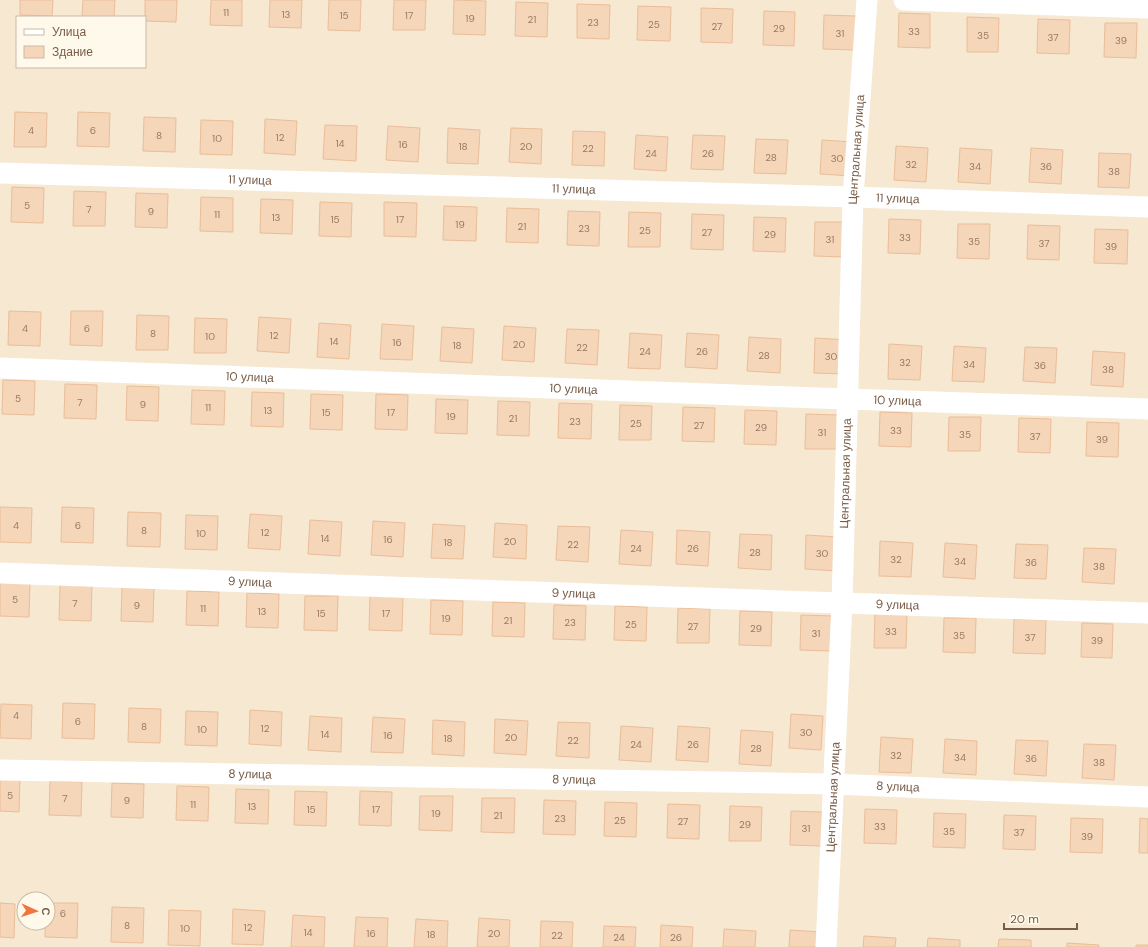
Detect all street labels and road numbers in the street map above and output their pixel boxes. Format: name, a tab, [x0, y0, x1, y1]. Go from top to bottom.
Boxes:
street label: Центральная улица	[845, 94, 868, 205]
street label: 11 улица	[228, 171, 272, 189]
street label: 11 улица	[552, 181, 596, 198]
street label: 11 улица	[876, 190, 920, 207]
street label: 10 улица	[225, 368, 275, 386]
street label: 10 улица	[549, 380, 598, 398]
street label: 10 улица	[873, 392, 922, 409]
street label: Центральная улица	[836, 418, 855, 529]
street label: 9 улица	[228, 573, 272, 591]
street label: 9 улица	[551, 585, 596, 602]
street label: 9 улица	[875, 596, 920, 614]
street label: Центральная улица	[822, 741, 844, 853]
street label: 8 улица	[228, 766, 272, 783]
street label: 8 улица	[552, 771, 596, 788]
street label: 8 улица	[876, 778, 920, 796]

